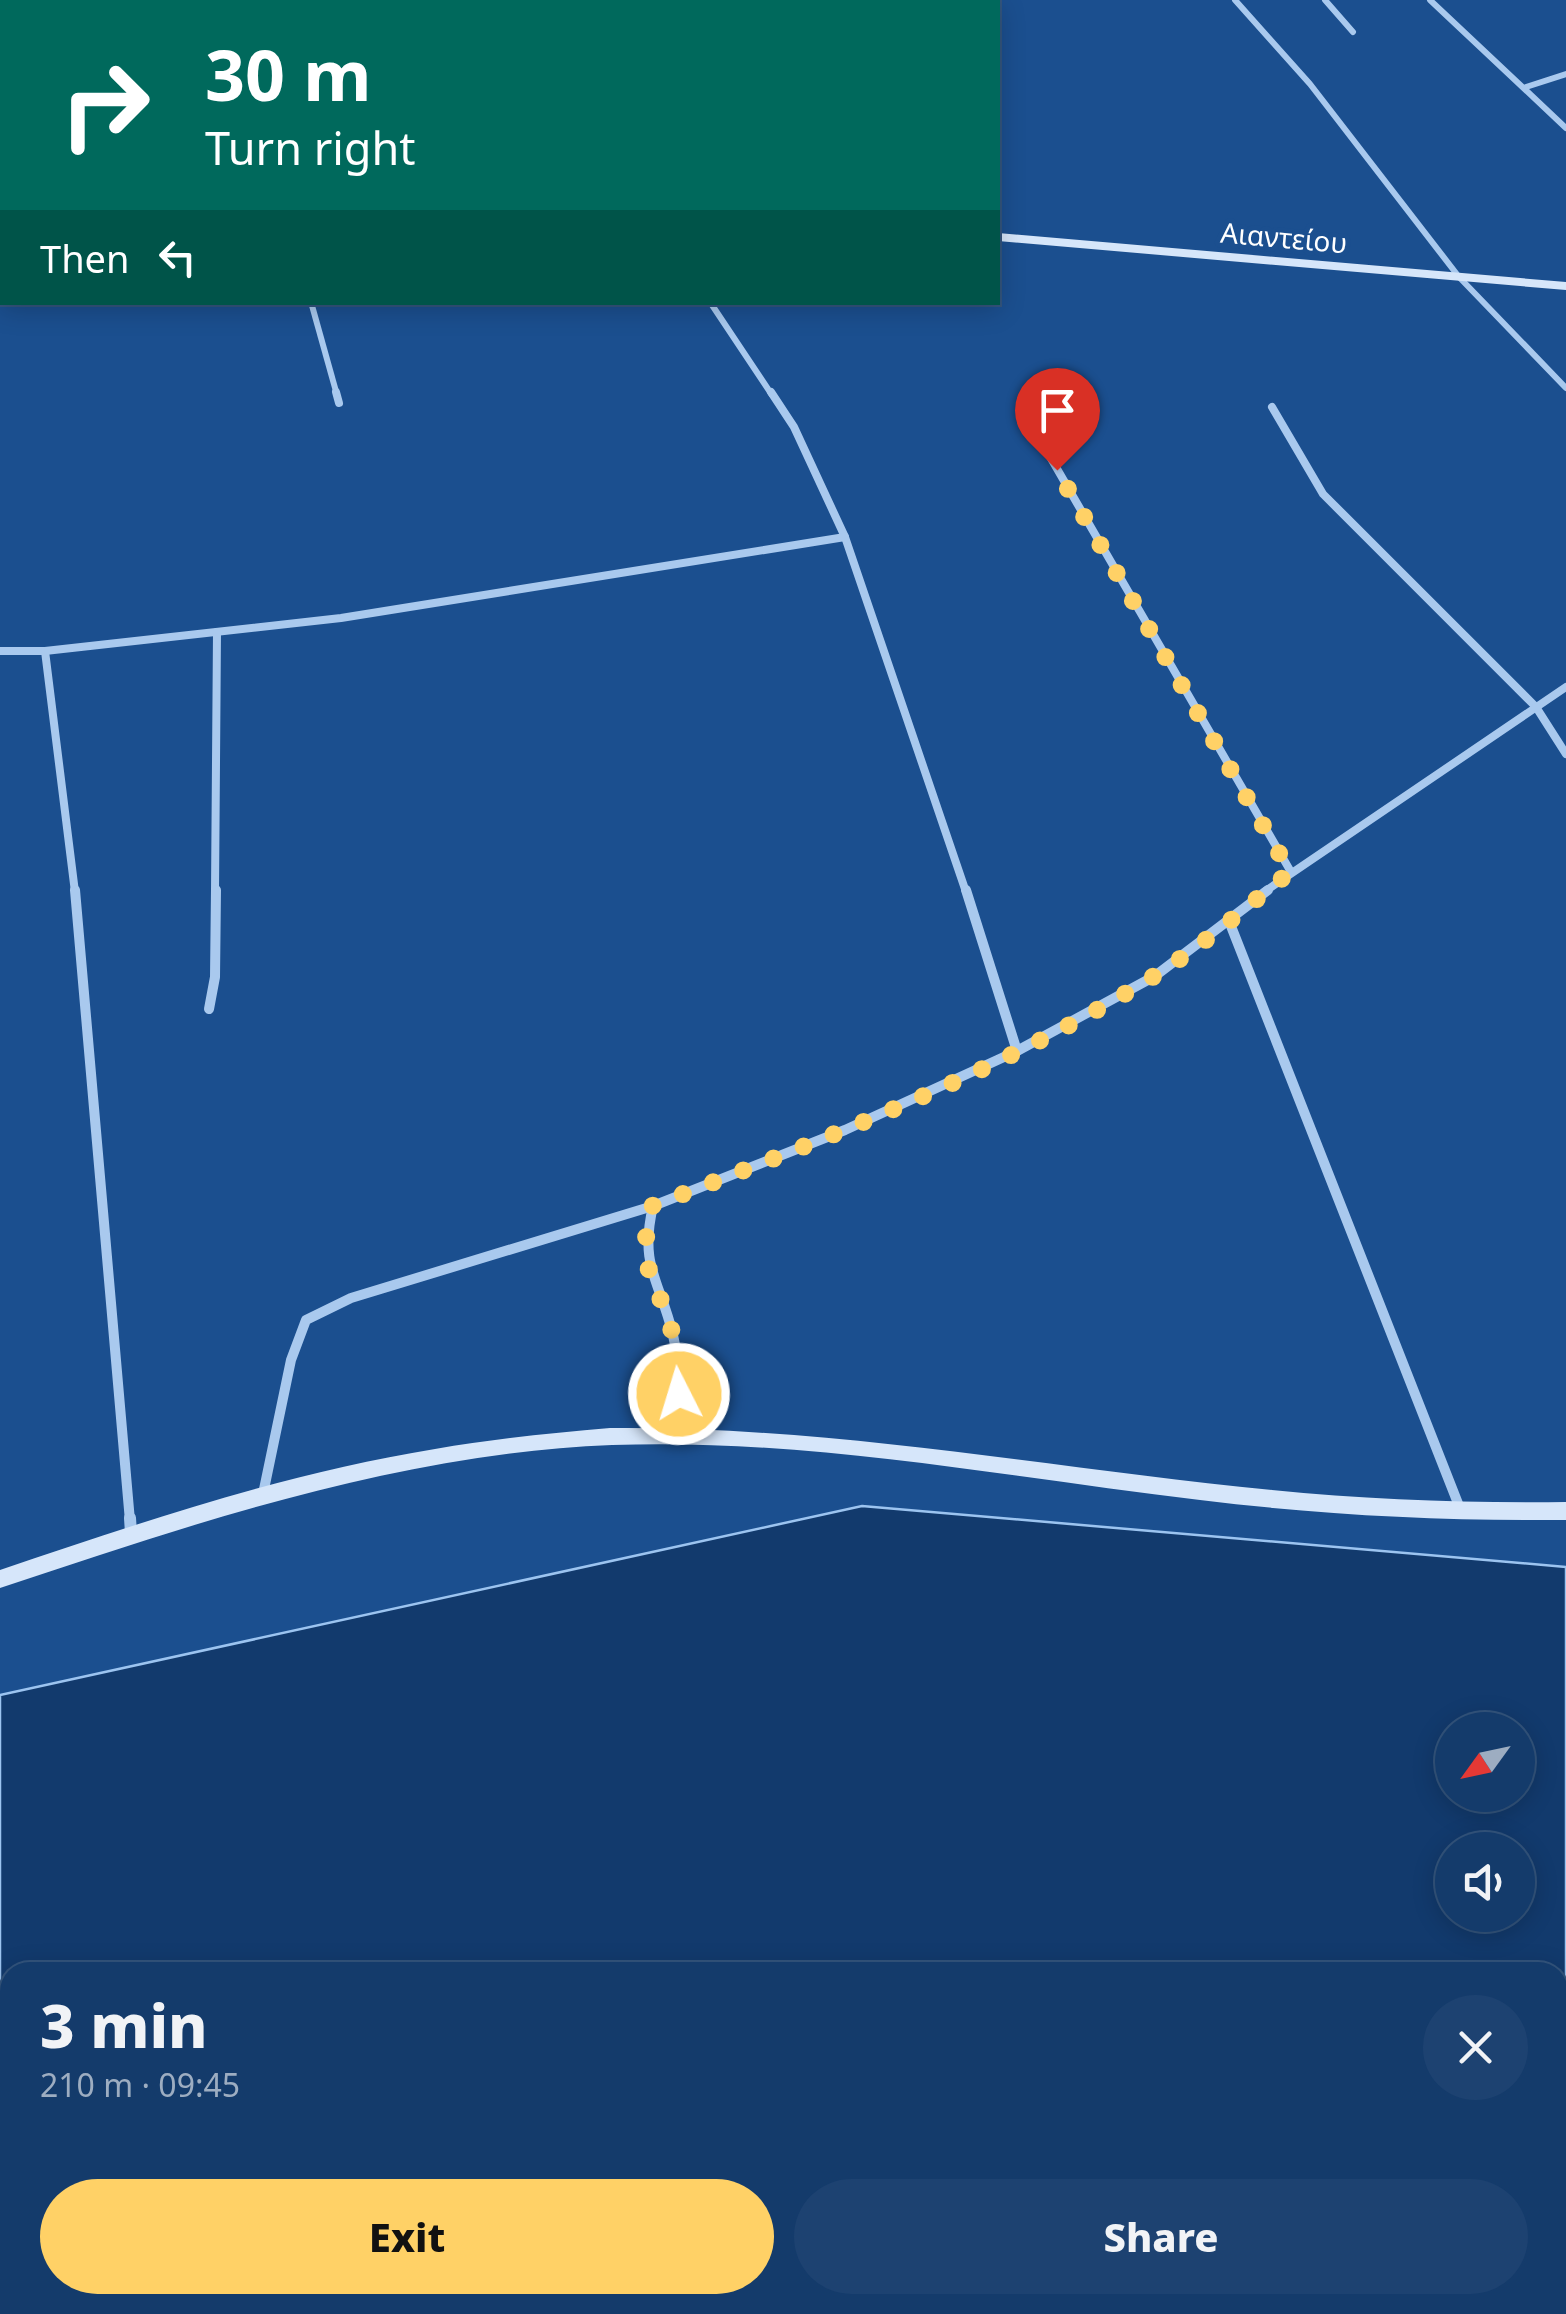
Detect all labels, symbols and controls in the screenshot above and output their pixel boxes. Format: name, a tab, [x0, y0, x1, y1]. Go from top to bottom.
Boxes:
text: 30 m	[205, 26, 372, 122]
icon: right	[40, 40, 170, 170]
text: Turn right	[205, 117, 416, 178]
street label: Αιαντείου	[1219, 213, 1349, 261]
icon: left	[150, 230, 205, 285]
text: Then	[40, 232, 130, 284]
pin	[1015, 368, 1100, 471]
icon: arrive	[1030, 383, 1085, 438]
position arrow	[627, 1342, 731, 1446]
north arrow	[1435, 1712, 1535, 1812]
map controls	[1435, 1712, 1535, 1932]
button: sound	[1435, 1832, 1535, 1932]
text: 3 min	[40, 1984, 208, 2066]
button: close	[1423, 1995, 1528, 2100]
text: 210 m · 09:45	[40, 2063, 240, 2106]
button: Exit	[40, 2179, 774, 2294]
button: Share	[794, 2179, 1528, 2294]

